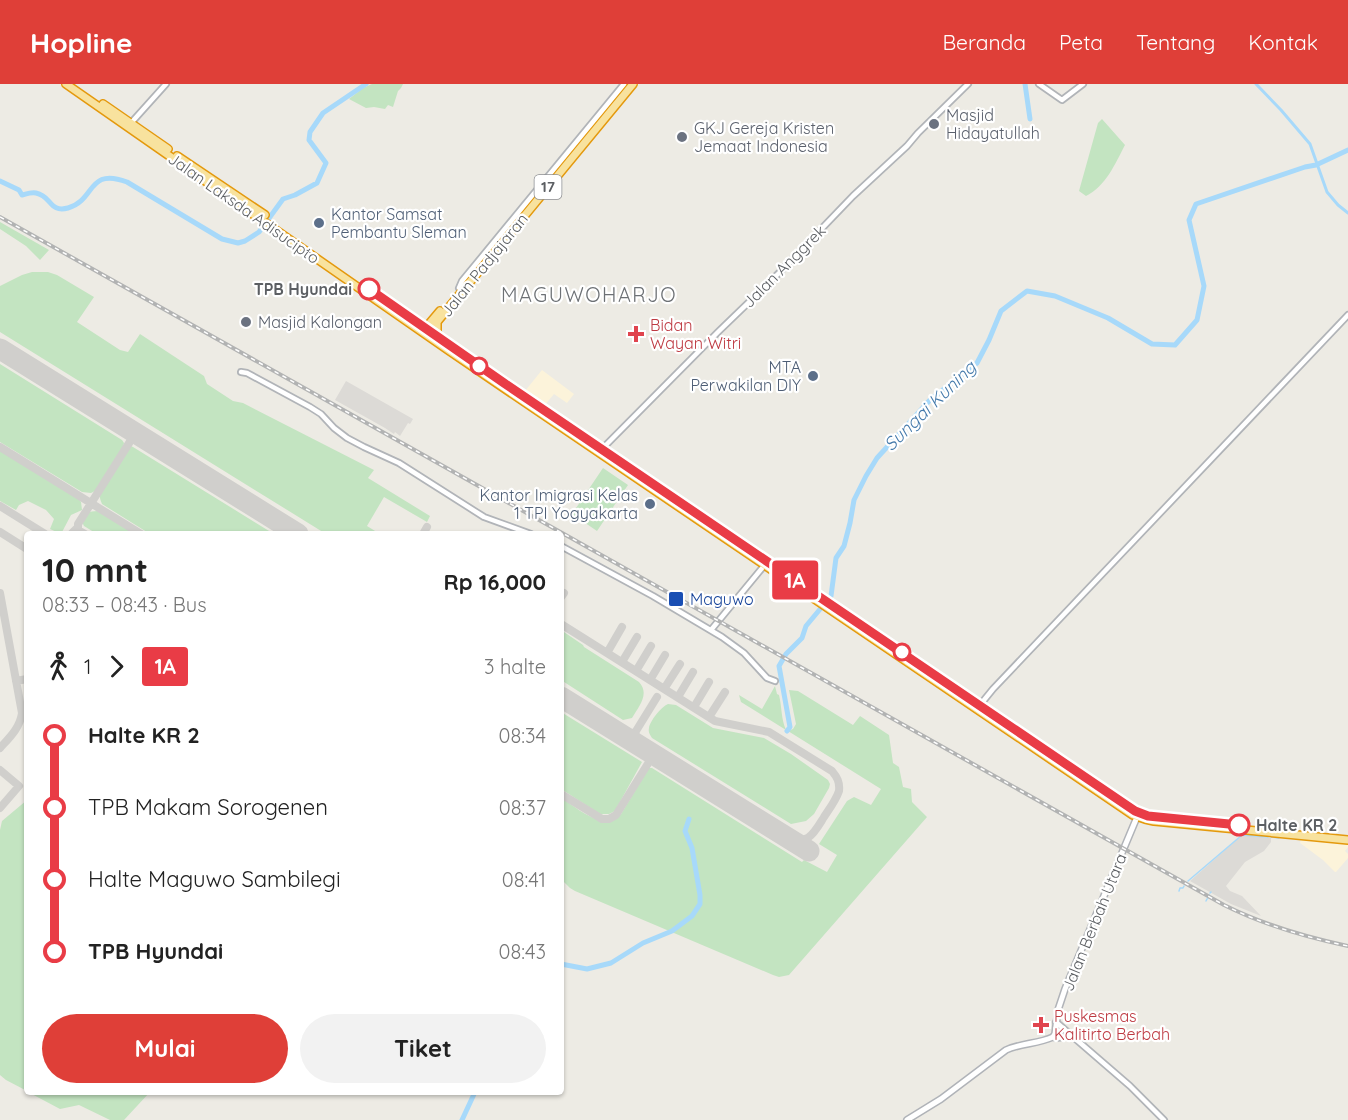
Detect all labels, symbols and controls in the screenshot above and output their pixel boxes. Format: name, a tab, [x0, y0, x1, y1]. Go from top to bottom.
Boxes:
text: Hopline	[30, 25, 133, 60]
text: Beranda	[942, 29, 1026, 55]
text: Peta	[1059, 29, 1103, 55]
text: Tentang	[1136, 29, 1215, 55]
text: Kontak	[1248, 29, 1318, 55]
place label: Masjid Hidayatullah	[946, 105, 1040, 143]
marker: Masjid Hidayatullah	[927, 117, 941, 131]
place label: GKJ Gereja Kristen Jemaat Indonesia	[694, 118, 834, 156]
marker: GKJ Gereja Kristen Jemaat Indonesia	[675, 130, 689, 144]
street label: Jalan Laksda Adisucipto	[164, 148, 324, 268]
road number: 17	[534, 175, 562, 199]
place label: Kantor Samsat Pembantu Sleman	[331, 204, 467, 242]
street label: Jalan Padjajaran	[436, 209, 532, 321]
marker: Kantor Samsat Pembantu Sleman	[312, 216, 326, 230]
street label: Jalan Anggrek	[738, 220, 830, 312]
marker: TPB Hyundai	[358, 278, 380, 300]
place label: TPB Hyundai	[254, 279, 352, 299]
district label: MAGUWOHARJO	[501, 282, 677, 307]
place label: Masjid Kalongan	[258, 312, 382, 332]
marker: Masjid Kalongan	[239, 315, 253, 329]
place label: Bidan Wayan Witri	[650, 315, 741, 353]
marker: Bidan Wayan Witri	[627, 325, 645, 343]
water label: Sungai Kuning	[879, 355, 982, 455]
unlabelled marker	[470, 357, 488, 375]
place label: MTA Perwakilan DIY	[690, 357, 801, 395]
marker: MTA Perwakilan DIY	[806, 369, 820, 383]
place label: Kantor Imigrasi Kelas 1 TPI Yogyakarta	[479, 485, 638, 523]
marker: Kantor Imigrasi Kelas 1 TPI Yogyakarta	[643, 497, 657, 511]
text: 10 mnt	[42, 549, 148, 590]
line badge: 1A	[768, 560, 822, 600]
text: 1A	[784, 567, 806, 593]
text: Rp 16,000	[444, 568, 546, 596]
place label: Maguwo	[690, 589, 754, 609]
marker: Maguwo	[667, 590, 685, 608]
text: 08:33 – 08:43 · Bus	[42, 592, 207, 617]
unlabelled marker	[893, 643, 911, 661]
icon: walk	[42, 650, 75, 683]
icon: forward	[100, 650, 133, 683]
text: 1A	[154, 653, 176, 679]
text: 1	[84, 654, 91, 679]
text: 3 halte	[484, 654, 546, 679]
text: Halte KR 2	[88, 721, 200, 749]
text: 08:34	[499, 723, 546, 748]
text: TPB Makam Sorogenen	[88, 793, 328, 821]
text: 08:37	[499, 795, 546, 820]
marker: Halte KR 2	[1228, 814, 1250, 836]
place label: Halte KR 2	[1256, 815, 1337, 835]
street label: Jalan Berbah Utara	[1057, 850, 1131, 994]
text: Halte Maguwo Sambilegi	[88, 865, 341, 893]
text: 08:41	[502, 867, 546, 892]
text: TPB Hyundai	[88, 937, 223, 965]
text: 08:43	[499, 939, 546, 964]
place label: Puskesmas Kalitirto Berbah	[1054, 1006, 1170, 1044]
button: Mulai	[42, 1014, 288, 1083]
button: Tiket	[300, 1014, 546, 1083]
marker: Puskesmas Kalitirto Berbah	[1032, 1016, 1050, 1034]

